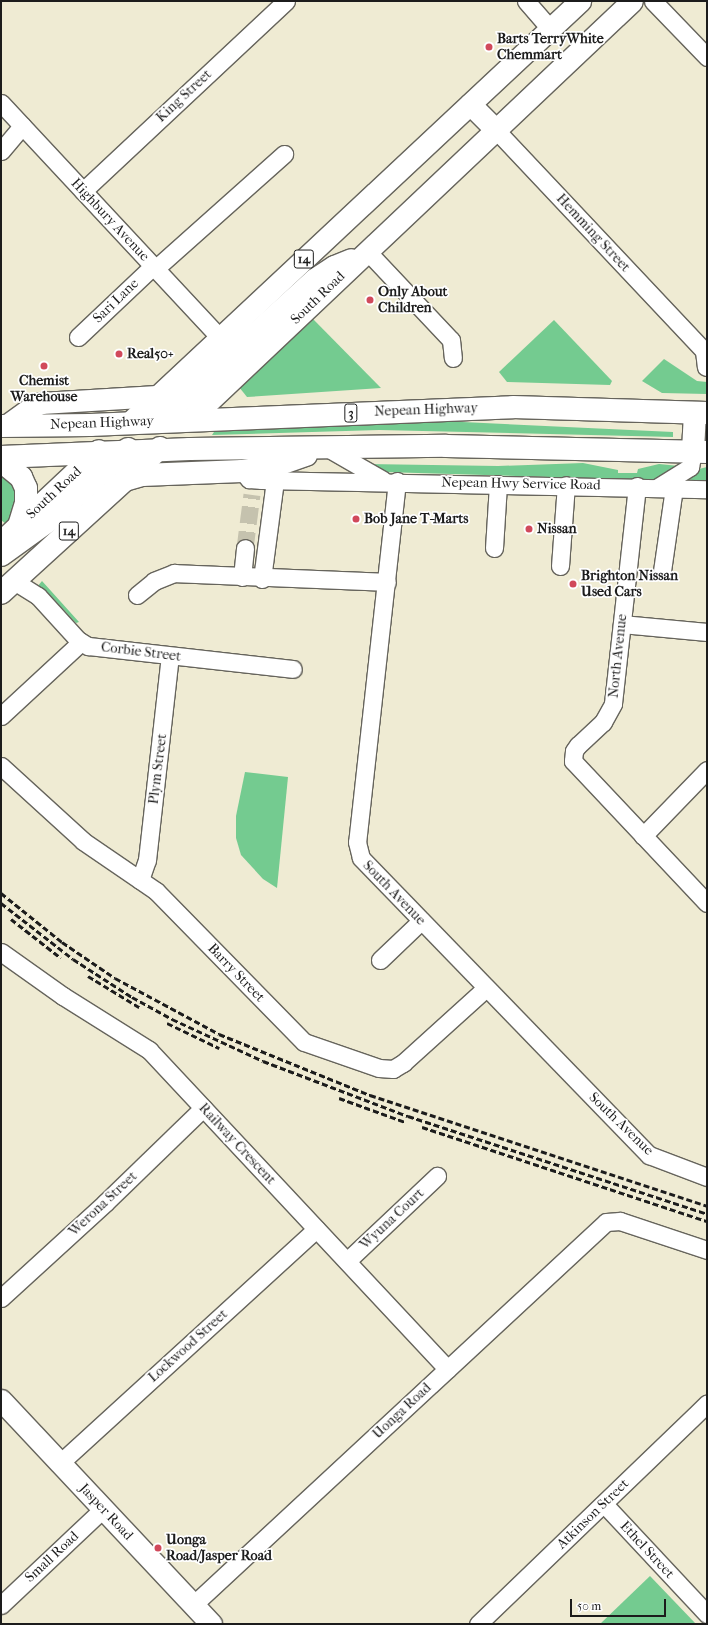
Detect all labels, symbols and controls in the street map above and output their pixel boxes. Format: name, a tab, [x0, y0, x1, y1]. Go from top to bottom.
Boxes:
place label: Barts TerryWhite Chemmart	[497, 31, 604, 64]
marker: Barts TerryWhite Chemmart	[484, 42, 494, 52]
street label: King Street	[153, 66, 215, 126]
street label: Highbury Avenue	[67, 175, 153, 265]
street label: Hemming Street	[552, 190, 634, 276]
road number: 14	[293, 248, 315, 270]
street label: South Road	[287, 268, 349, 328]
street label: Sari Lane	[90, 275, 142, 327]
place label: Only About Children	[378, 284, 448, 316]
marker: Only About Children	[365, 295, 375, 305]
place label: Real50+	[127, 346, 174, 362]
marker: Real50+	[114, 349, 124, 359]
marker: Chemist Warehouse	[39, 361, 49, 371]
place label: Chemist Warehouse	[11, 373, 77, 406]
street label: Nepean Highway	[374, 400, 478, 420]
road number: 3	[344, 402, 358, 424]
street label: Nepean Highway	[50, 413, 154, 433]
street label: South Road	[23, 463, 85, 523]
street label: Nepean Hwy Service Road	[441, 474, 601, 494]
place label: Bob Jane T-Marts	[364, 511, 468, 527]
marker: Bob Jane T-Marts	[351, 514, 361, 524]
road number: 14	[58, 520, 80, 542]
place label: Nissan	[537, 521, 577, 537]
marker: Nissan	[524, 524, 534, 534]
place label: Brighton Nissan Used Cars	[581, 568, 678, 600]
marker: Brighton Nissan Used Cars	[568, 579, 578, 589]
street label: North Avenue	[605, 613, 631, 699]
street label: Corbie Street	[100, 639, 182, 665]
street label: Plym Street	[145, 733, 171, 805]
street label: South Avenue	[359, 857, 429, 929]
street label: Barry Street	[204, 940, 268, 1006]
street label: South Avenue	[585, 1089, 657, 1159]
street label: Railway Crescent	[195, 1100, 279, 1188]
street label: Werona Street	[65, 1168, 141, 1240]
street label: Wyuna Court	[356, 1185, 428, 1253]
street label: Lockwood Street	[145, 1306, 231, 1386]
street label: Uonga Road	[369, 1380, 435, 1442]
street label: Atkinson Street	[553, 1475, 633, 1553]
street label: Jasper Road	[76, 1480, 136, 1544]
street label: Ethel Street	[616, 1518, 678, 1582]
street label: Small Road	[22, 1528, 82, 1586]
place label: Uonga Road/Jasper Road	[166, 1532, 272, 1564]
marker: Uonga Road/Jasper Road	[153, 1543, 163, 1553]
scale bar	[572, 1591, 668, 1617]
text: 50 m	[577, 1599, 601, 1613]

